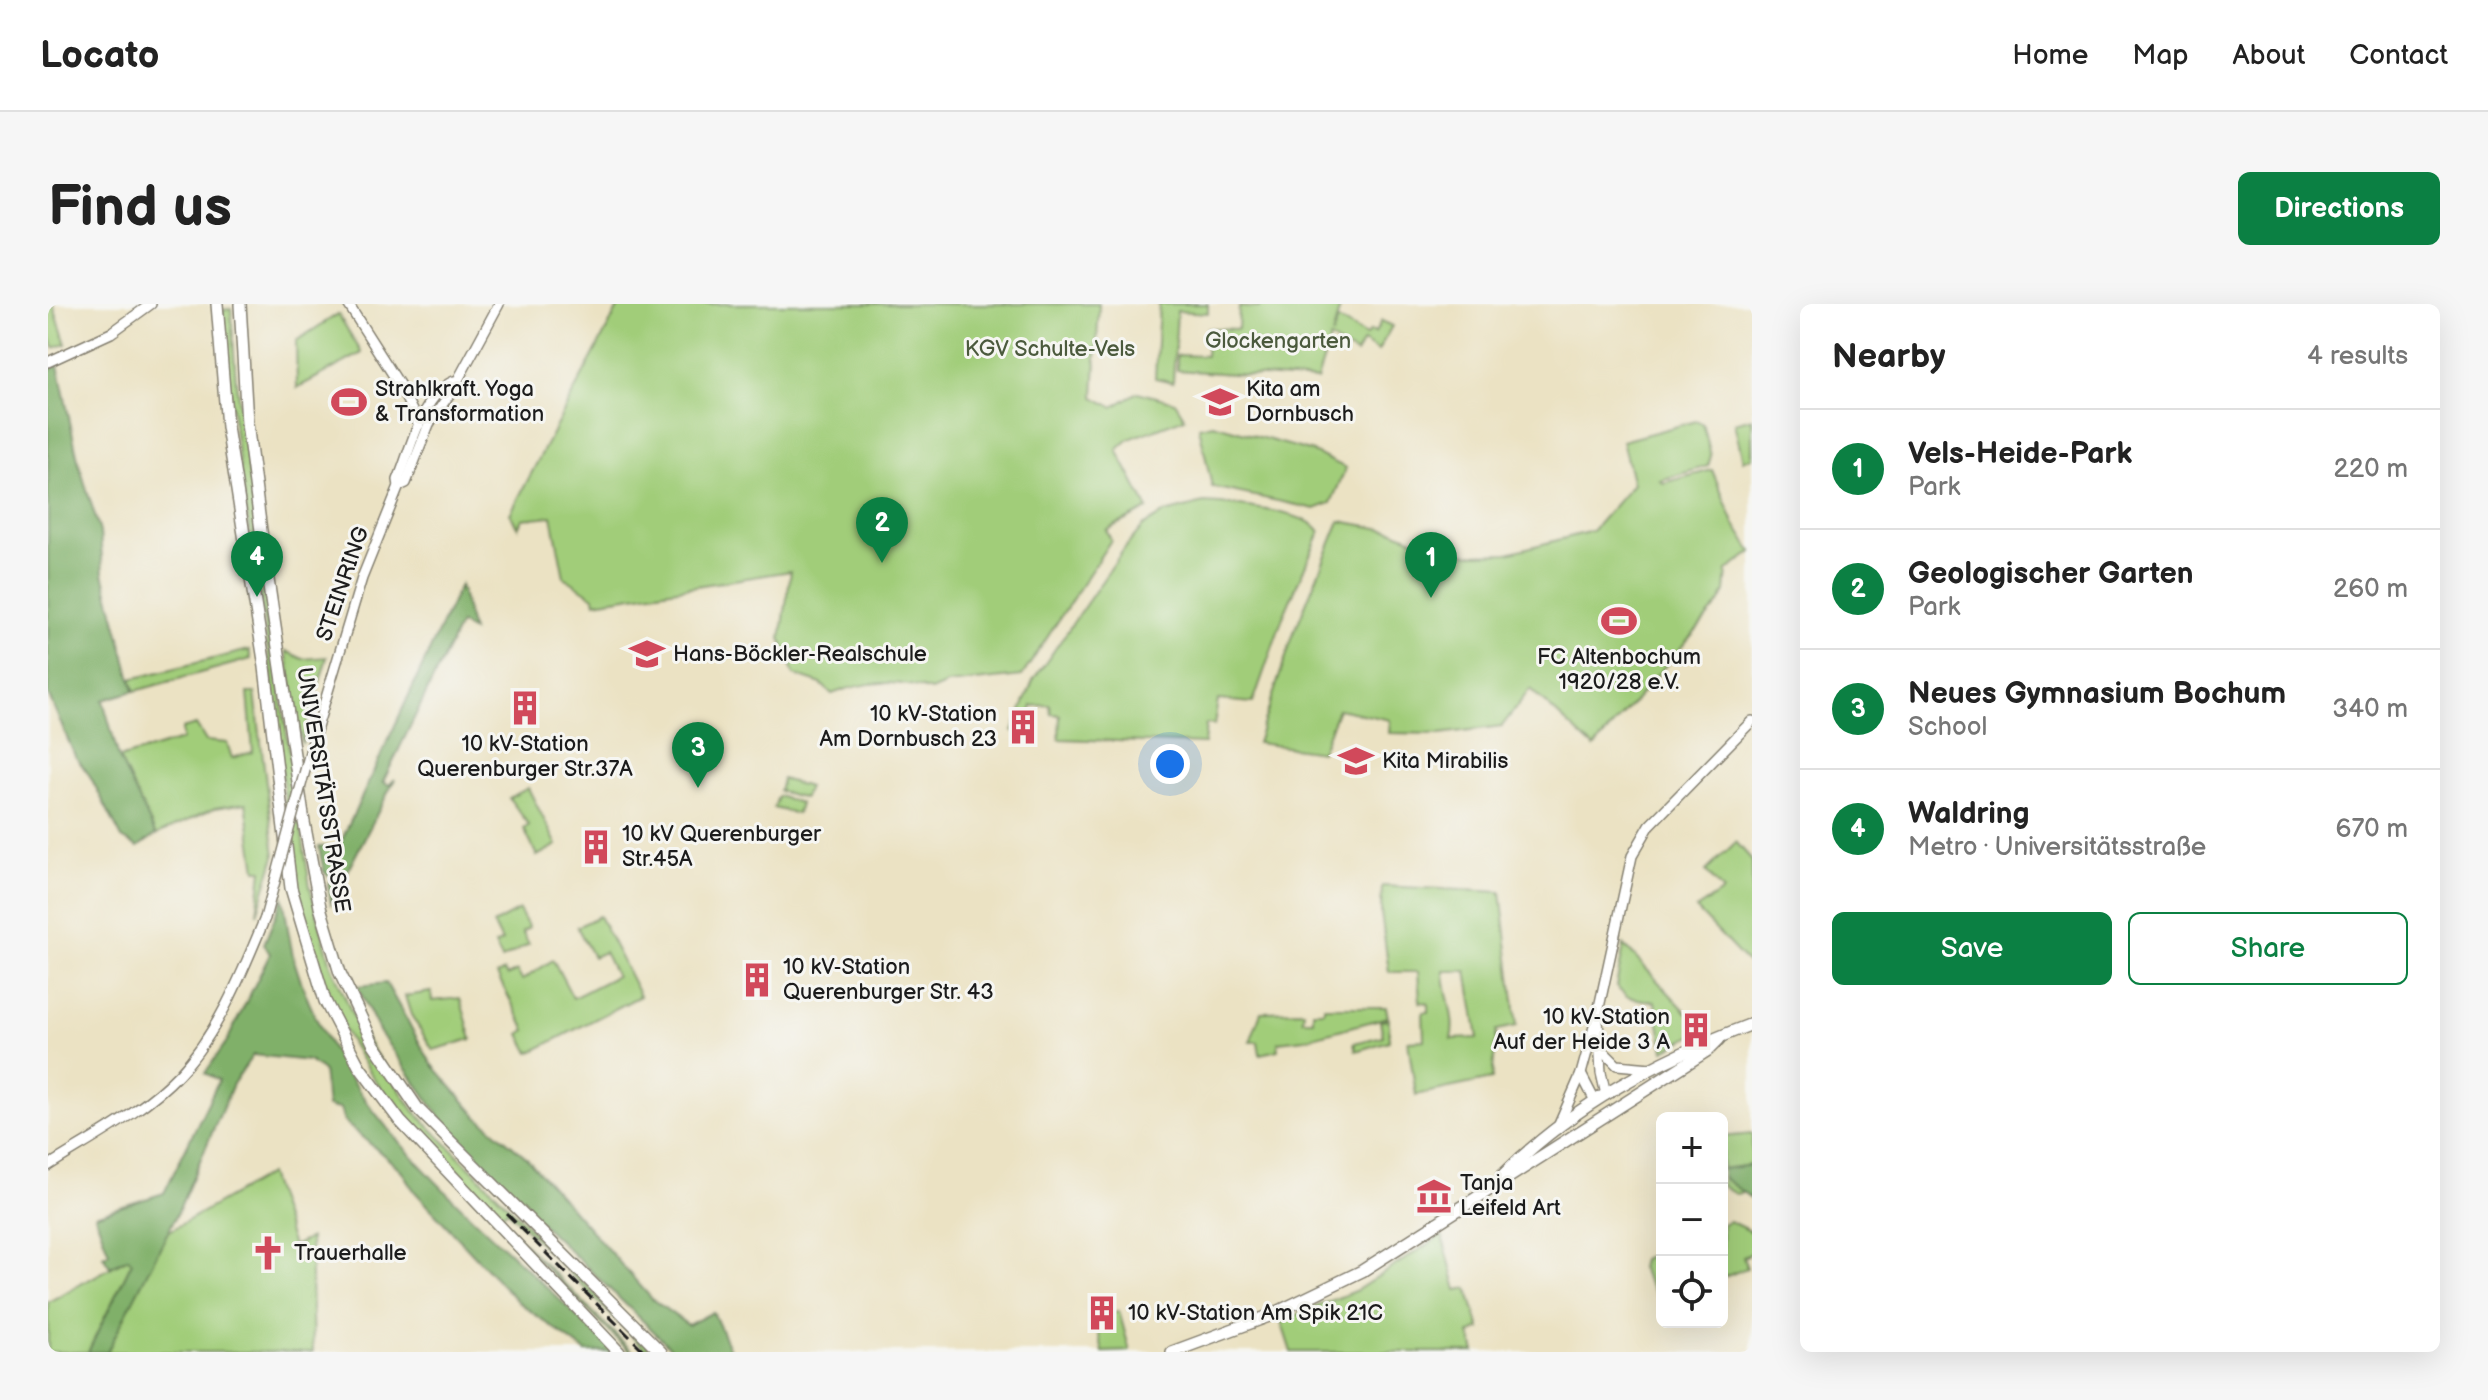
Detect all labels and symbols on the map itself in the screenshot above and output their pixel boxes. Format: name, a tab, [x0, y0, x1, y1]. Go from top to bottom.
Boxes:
park label: Glockengarten	[1205, 328, 1351, 355]
park label: KGV Schulte-Vels	[965, 336, 1135, 363]
place label: Strahlkraft. Yoga & Transformation	[375, 376, 544, 428]
place label: Kita am Dornbusch	[1246, 376, 1354, 428]
sports icon: Strahlkraft. Yoga & Transformation	[330, 383, 368, 421]
school or university icon: Kita am Dornbusch	[1201, 383, 1239, 421]
pin: 2	[856, 497, 908, 563]
street label: STEINRING	[311, 523, 375, 645]
pin: 4	[231, 531, 283, 597]
pin: 1	[1405, 532, 1457, 598]
sports icon: FC Altenbochum 1920/28 e.V.	[1600, 602, 1638, 640]
school or university icon: Hans-Böckler-Realschule	[628, 635, 666, 673]
place label: Hans-Böckler-Realschule	[673, 641, 927, 668]
place label: FC Altenbochum 1920/28 e.V.	[1537, 644, 1701, 696]
street label: UNIVERSITÄTSSTRASSE	[290, 665, 356, 915]
building icon: 10 kV-Station Querenburger Str.37A	[506, 689, 544, 727]
place label: 10 kV-Station Am Dornbusch 23	[819, 701, 997, 753]
building icon: 10 kV-Station Am Dornbusch 23	[1004, 708, 1042, 746]
pin: 3	[672, 722, 724, 788]
place label: 10 kV-Station Querenburger Str.37A	[417, 731, 633, 783]
school or university icon: Kita Mirabilis	[1337, 742, 1375, 780]
your location	[1150, 744, 1190, 784]
place label: Kita Mirabilis	[1382, 748, 1509, 775]
place label: 10 kV Querenburger Str.45A	[622, 821, 822, 873]
building icon: 10 kV Querenburger Str.45A	[577, 828, 615, 866]
place label: 10 kV-Station Querenburger Str. 43	[783, 954, 994, 1006]
building icon: 10 kV-Station Querenburger Str. 43	[738, 961, 776, 999]
place label: 10 kV-Station Auf der Heide 3 A	[1493, 1004, 1671, 1056]
building icon: 10 kV-Station Auf der Heide 3 A	[1677, 1011, 1715, 1049]
place label: Tanja Leifeld Art	[1460, 1170, 1561, 1222]
museum icon: Tanja Leifeld Art	[1415, 1177, 1453, 1215]
church icon: Trauerhalle	[249, 1234, 287, 1272]
place label: Trauerhalle	[294, 1240, 407, 1267]
building icon: 10 kV-Station Am Spik 21C	[1083, 1294, 1121, 1332]
place label: 10 kV-Station Am Spik 21C	[1128, 1300, 1383, 1327]

